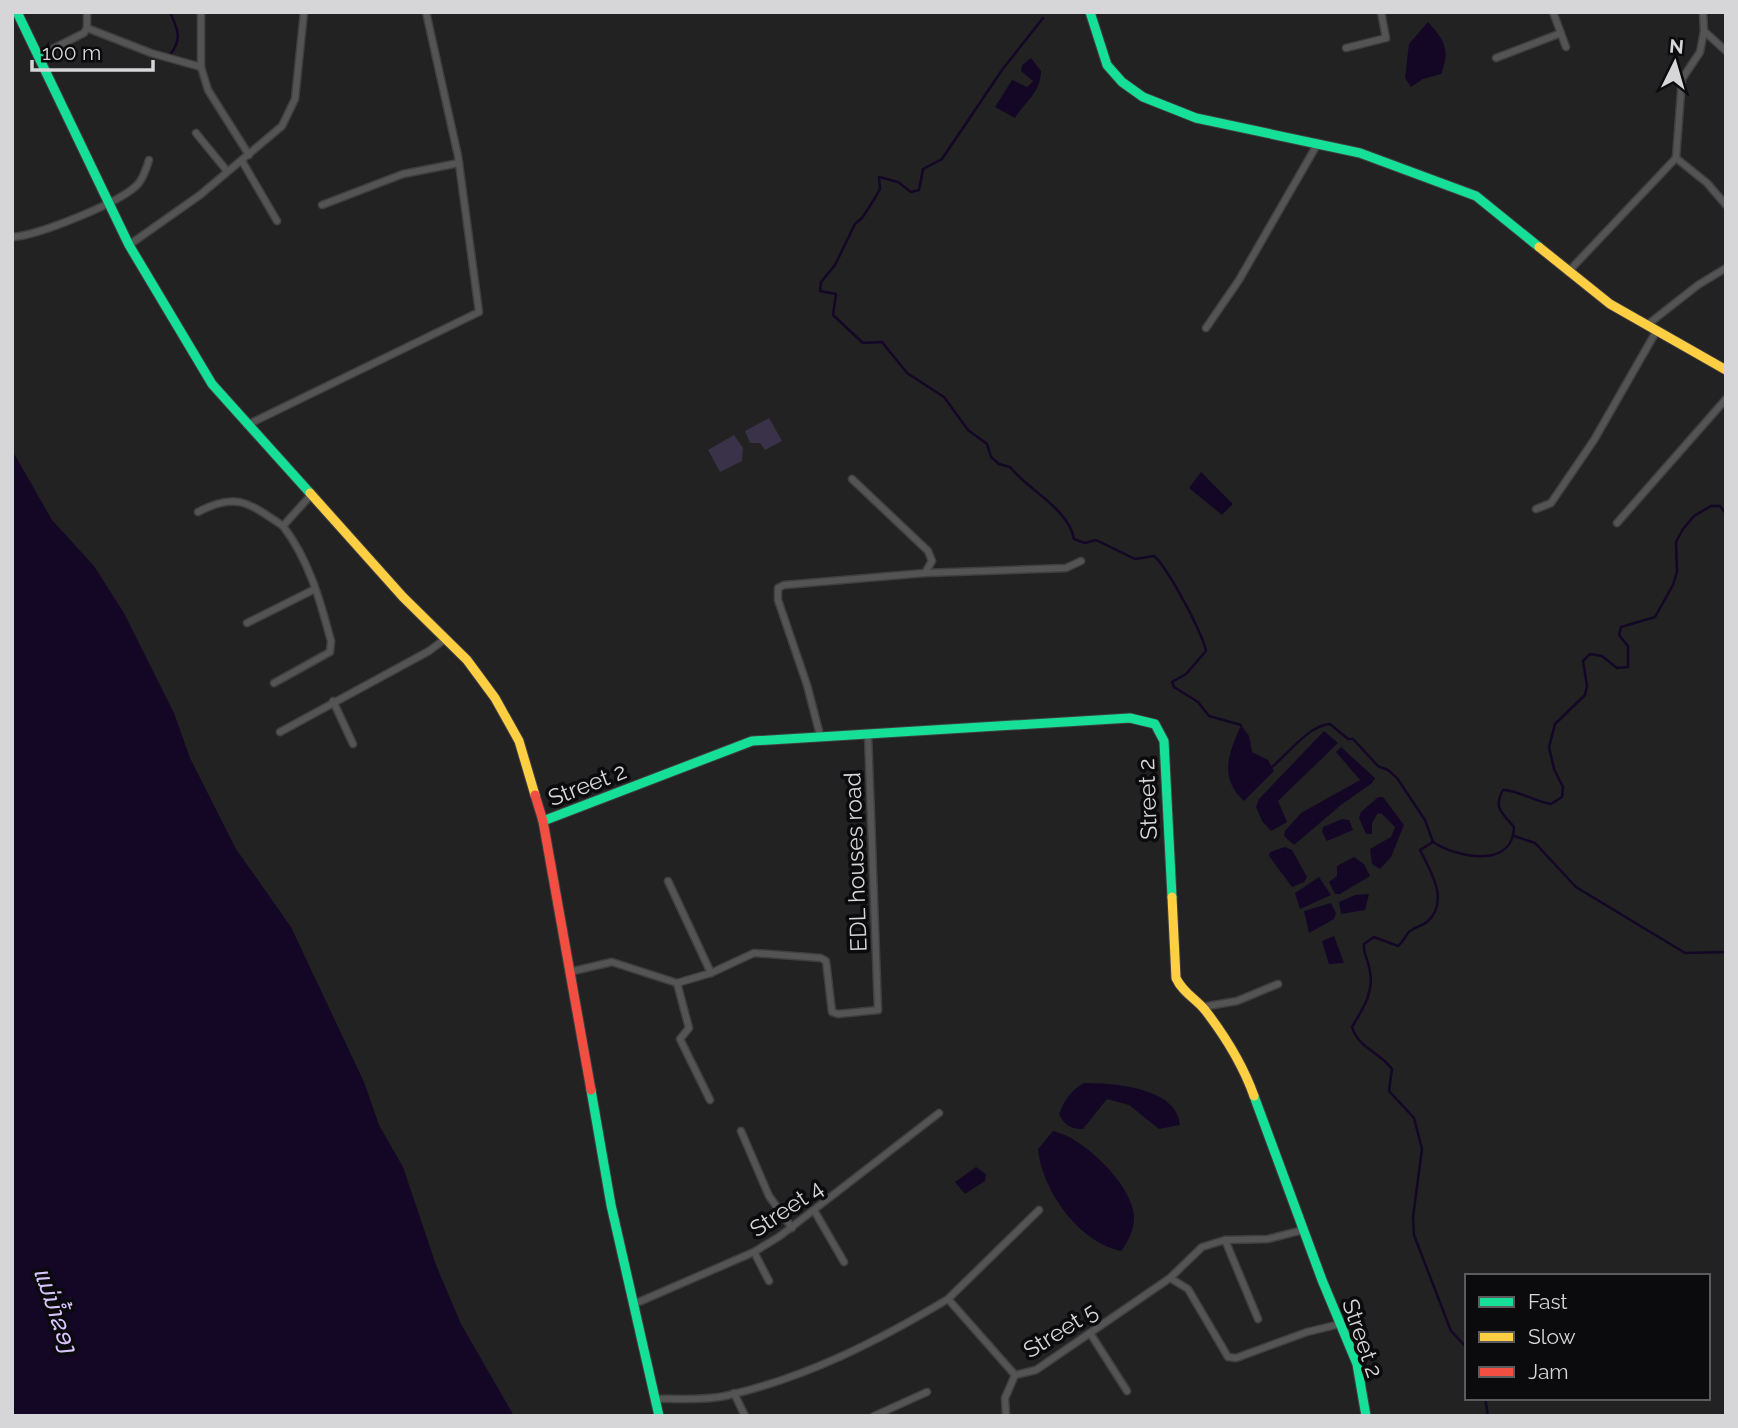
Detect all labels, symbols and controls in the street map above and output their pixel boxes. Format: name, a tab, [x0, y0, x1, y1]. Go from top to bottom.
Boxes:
scale bar	[32, 28, 152, 72]
north arrow	[1640, 28, 1710, 98]
text: N	[1668, 34, 1685, 58]
text: 100 m	[42, 40, 101, 65]
street label: Street 2	[544, 757, 630, 811]
street label: Street 2	[1132, 758, 1162, 840]
street label: EDL houses road	[838, 772, 872, 952]
street label: Street 4	[744, 1174, 828, 1242]
water label: ແມ່ນ້ຳຂອງ	[28, 1263, 87, 1357]
legend	[1465, 1274, 1710, 1400]
text: Fast	[1528, 1289, 1568, 1314]
street label: Street 2	[1337, 1295, 1389, 1381]
street label: Street 5	[1018, 1297, 1102, 1363]
text: Slow	[1528, 1324, 1576, 1349]
text: Jam	[1528, 1359, 1569, 1384]

